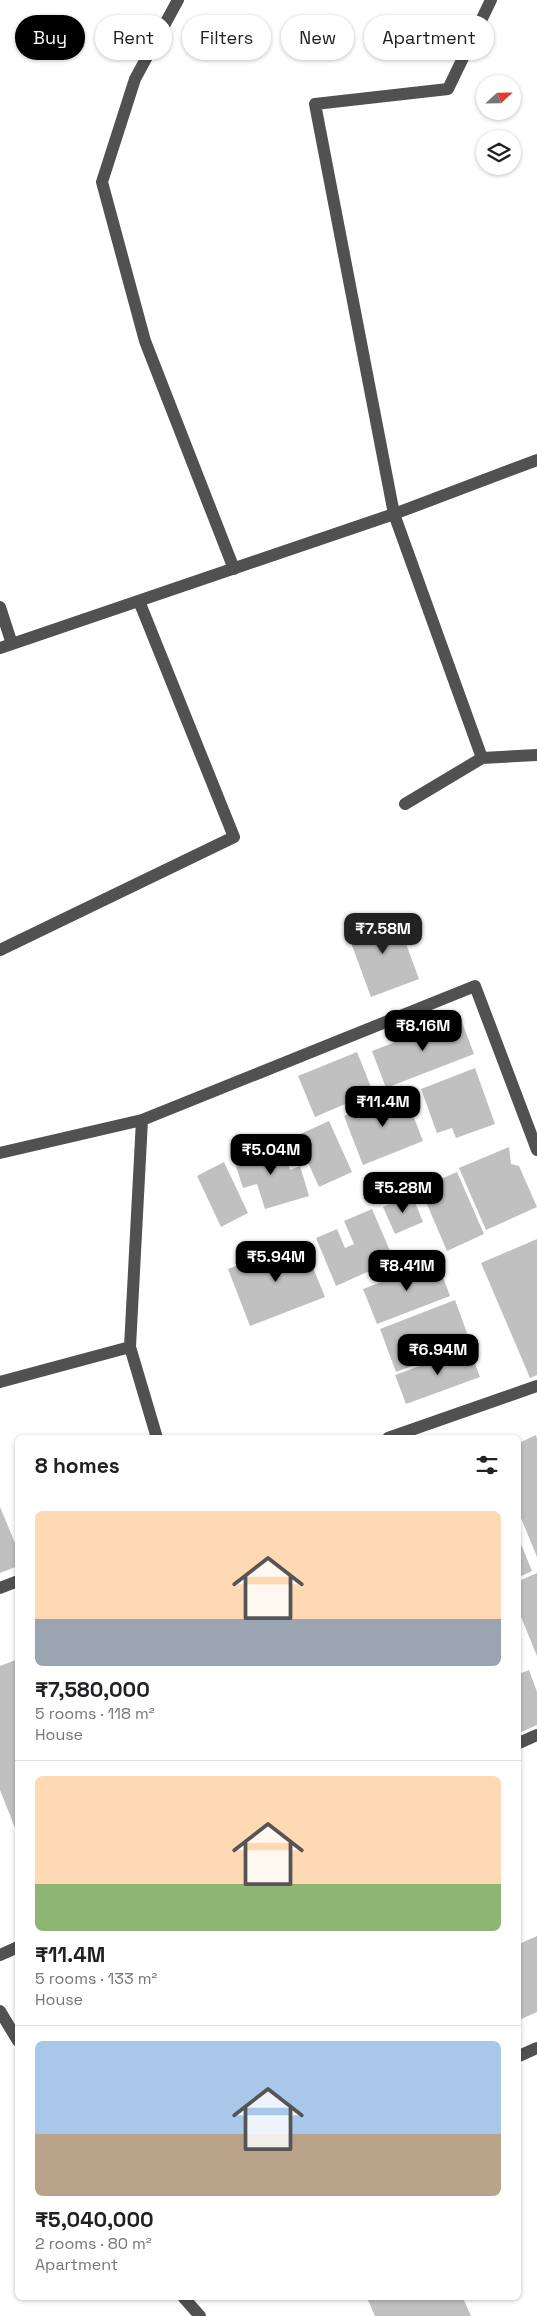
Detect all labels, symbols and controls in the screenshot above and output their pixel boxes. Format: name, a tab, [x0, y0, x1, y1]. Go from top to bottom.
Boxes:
chip: Buy	[15, 15, 85, 60]
chip: Rent	[95, 15, 172, 60]
chip: Filters	[182, 15, 271, 60]
chip: New	[281, 15, 354, 60]
chip: Apartment	[364, 15, 494, 60]
north arrow	[476, 75, 521, 120]
map controls	[476, 75, 521, 175]
button: layers	[476, 130, 521, 175]
pin: ₹7.58M	[342, 912, 424, 955]
text: ₹7.58M	[355, 918, 411, 939]
pin: ₹8.16M	[382, 1010, 464, 1052]
text: ₹8.16M	[396, 1015, 450, 1036]
pin: ₹11.4M	[342, 1086, 424, 1128]
text: ₹11.4M	[356, 1091, 410, 1112]
pin: ₹5.04M	[230, 1134, 312, 1176]
text: ₹5.04M	[242, 1139, 300, 1160]
pin: ₹5.28M	[362, 1172, 444, 1214]
text: ₹5.28M	[374, 1177, 432, 1198]
pin: ₹5.94M	[235, 1240, 317, 1283]
text: ₹5.94M	[247, 1246, 305, 1267]
pin: ₹8.41M	[366, 1250, 448, 1292]
text: ₹8.41M	[379, 1255, 435, 1276]
pin: ₹6.94M	[397, 1334, 479, 1376]
text: ₹6.94M	[409, 1339, 467, 1360]
icon: filters	[473, 1451, 501, 1479]
text: 8 homes	[35, 1452, 120, 1479]
icon: home	[223, 1543, 313, 1633]
text: ₹7,580,000	[35, 1676, 150, 1703]
text: 5 rooms · 118 m²	[35, 1703, 155, 1724]
text: House	[35, 1724, 83, 1745]
icon: home	[223, 1809, 313, 1899]
text: ₹11.4M	[35, 1941, 105, 1968]
text: 5 rooms · 133 m²	[35, 1968, 157, 1989]
text: House	[35, 1989, 83, 2010]
icon: home	[223, 2074, 313, 2164]
text: ₹5,040,000	[35, 2206, 154, 2233]
text: 2 rooms · 80 m²	[35, 2233, 152, 2254]
text: Apartment	[35, 2254, 118, 2275]

